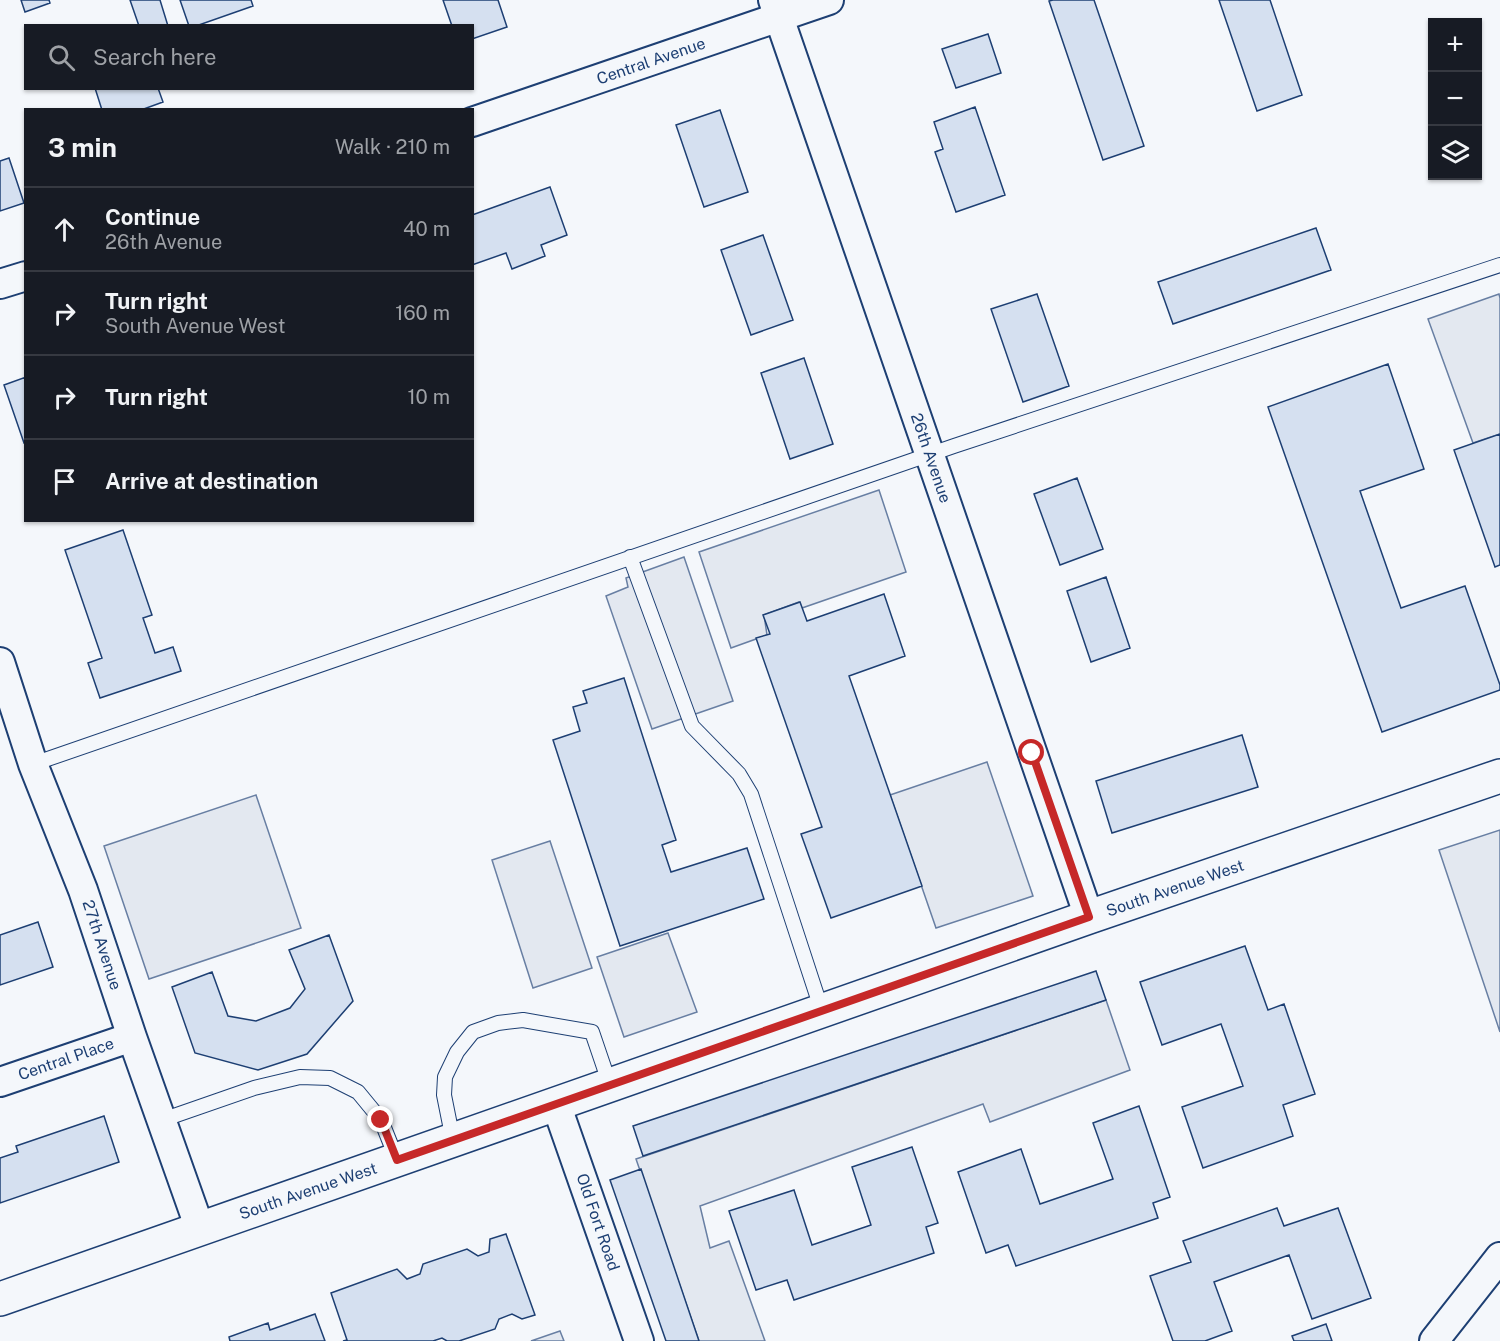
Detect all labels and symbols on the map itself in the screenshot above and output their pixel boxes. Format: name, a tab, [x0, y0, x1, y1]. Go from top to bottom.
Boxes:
street label: Central Avenue	[594, 34, 708, 88]
street label: 26th Avenue	[907, 411, 955, 505]
route start	[1018, 739, 1044, 765]
street label: South Avenue West	[1104, 856, 1246, 920]
street label: 27th Avenue	[79, 898, 125, 992]
street label: Central Place	[16, 1034, 116, 1084]
route end	[367, 1106, 393, 1132]
street label: South Avenue West	[237, 1159, 379, 1223]
street label: Old Fort Road	[572, 1171, 624, 1273]

